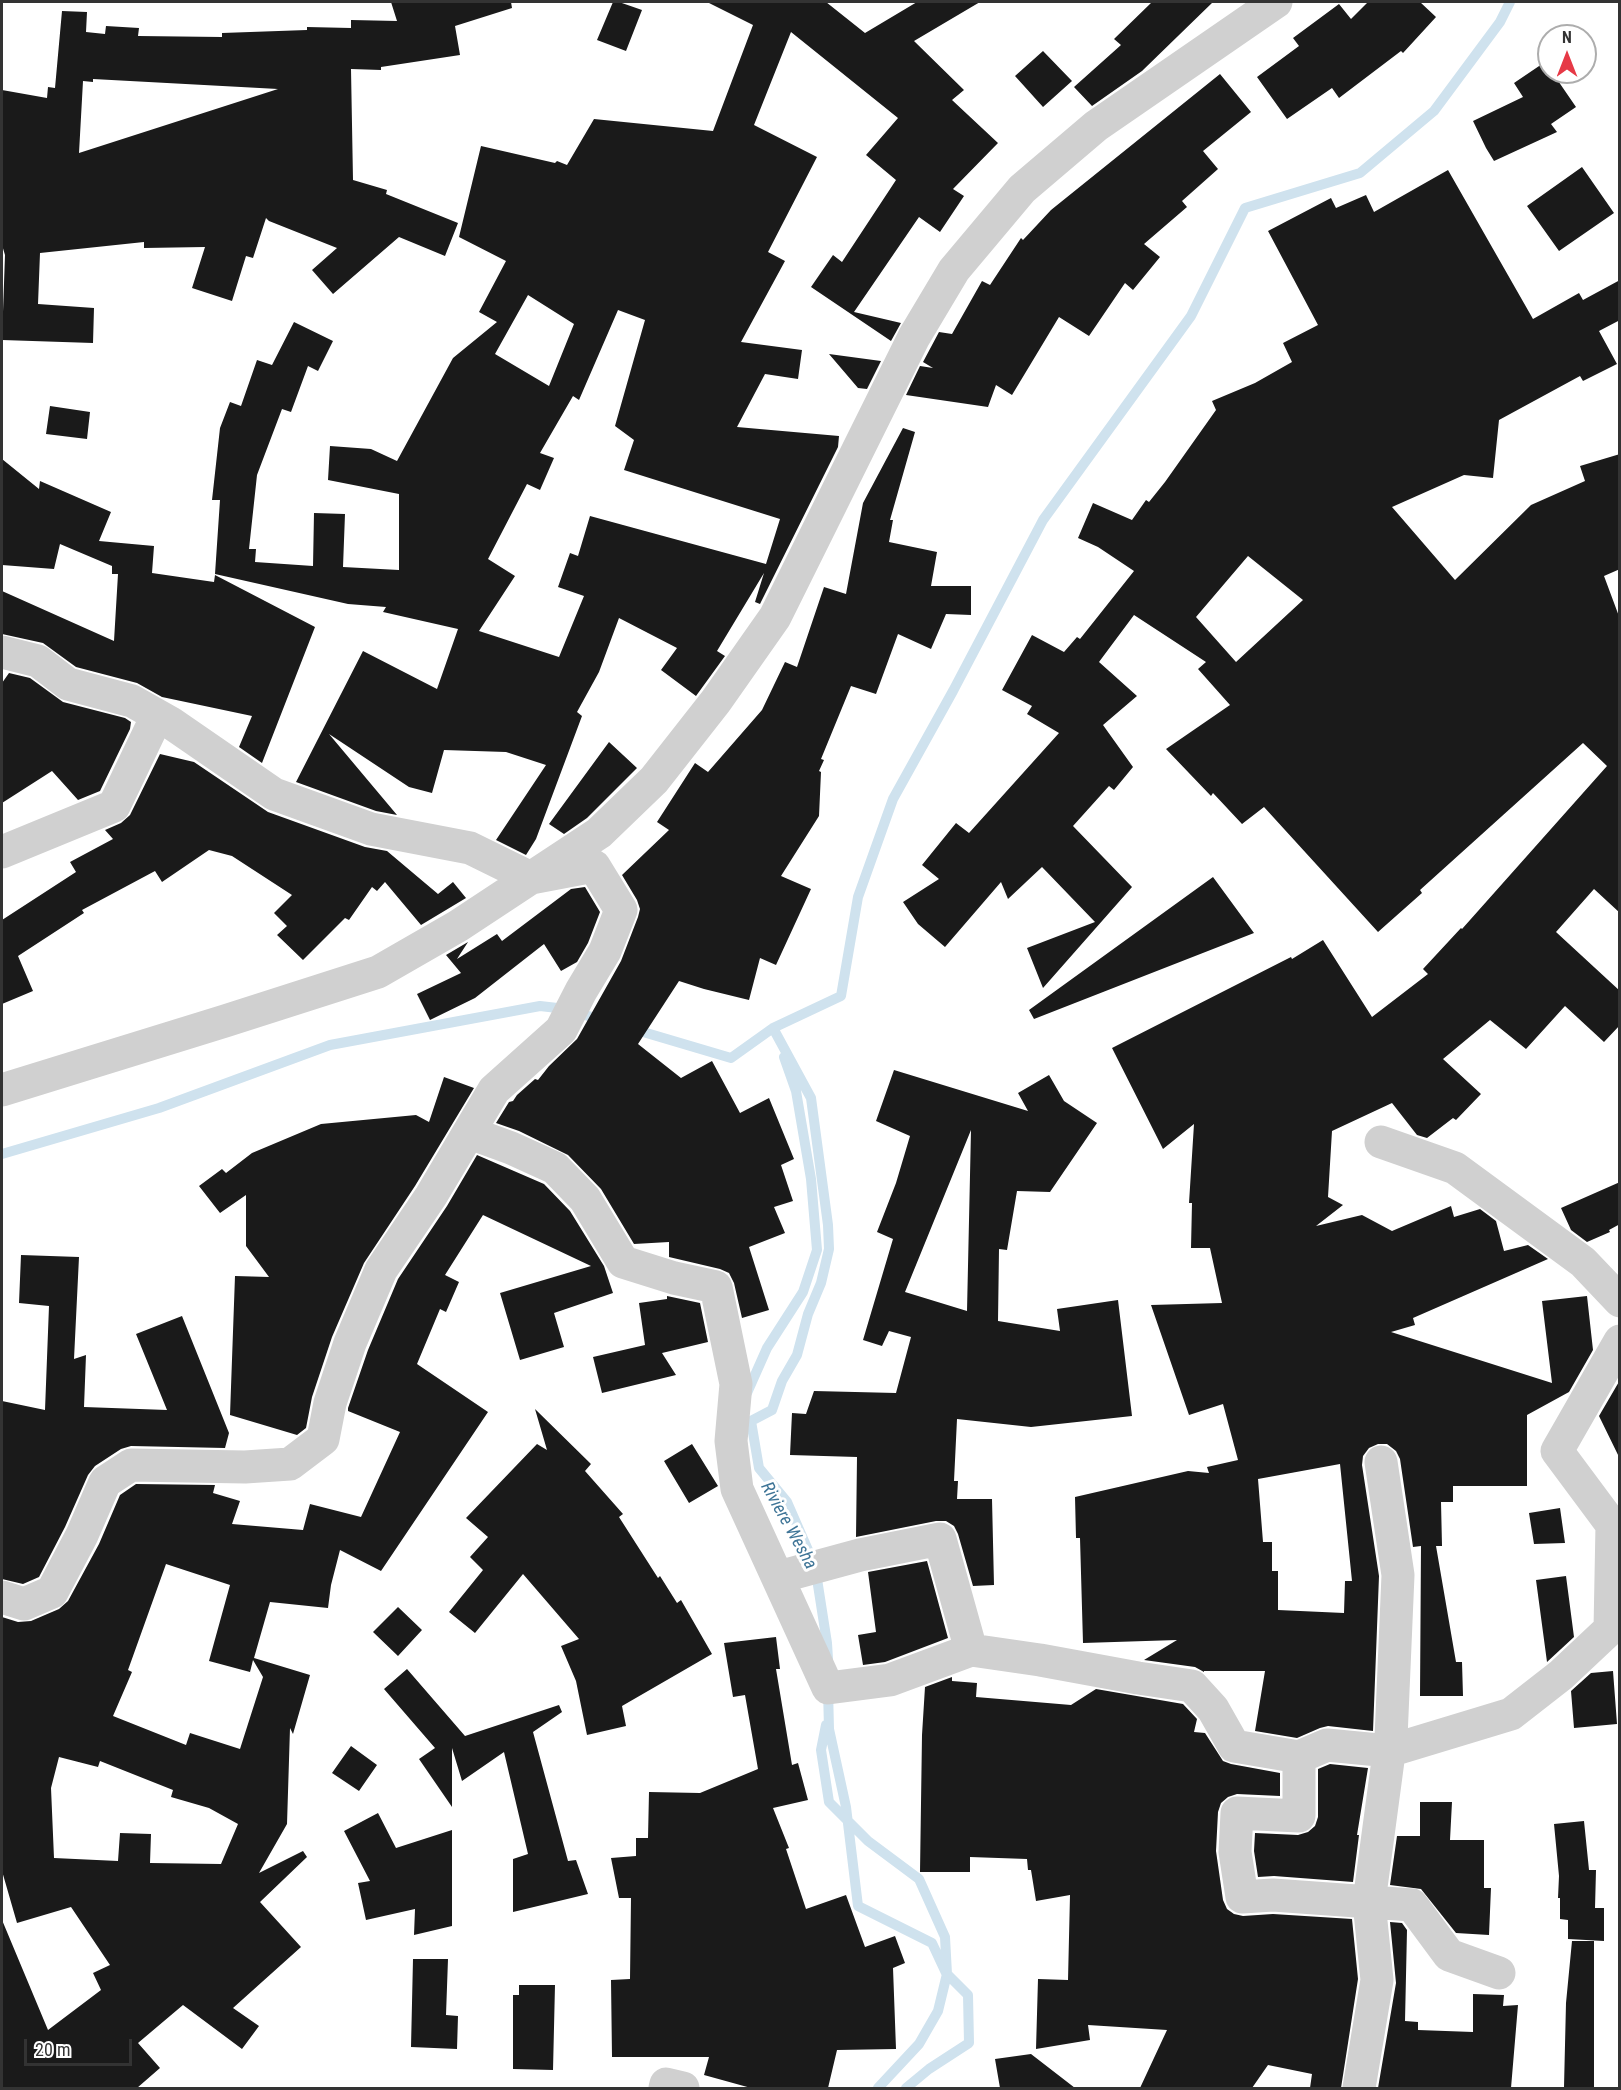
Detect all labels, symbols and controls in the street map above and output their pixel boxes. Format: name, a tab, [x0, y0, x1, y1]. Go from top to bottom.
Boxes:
north arrow	[1537, 24, 1597, 84]
text: N	[1562, 28, 1572, 47]
water label: Riviere Wesha	[755, 1479, 821, 1573]
scale bar	[27, 2027, 135, 2065]
text: 20 m	[35, 2039, 70, 2060]

